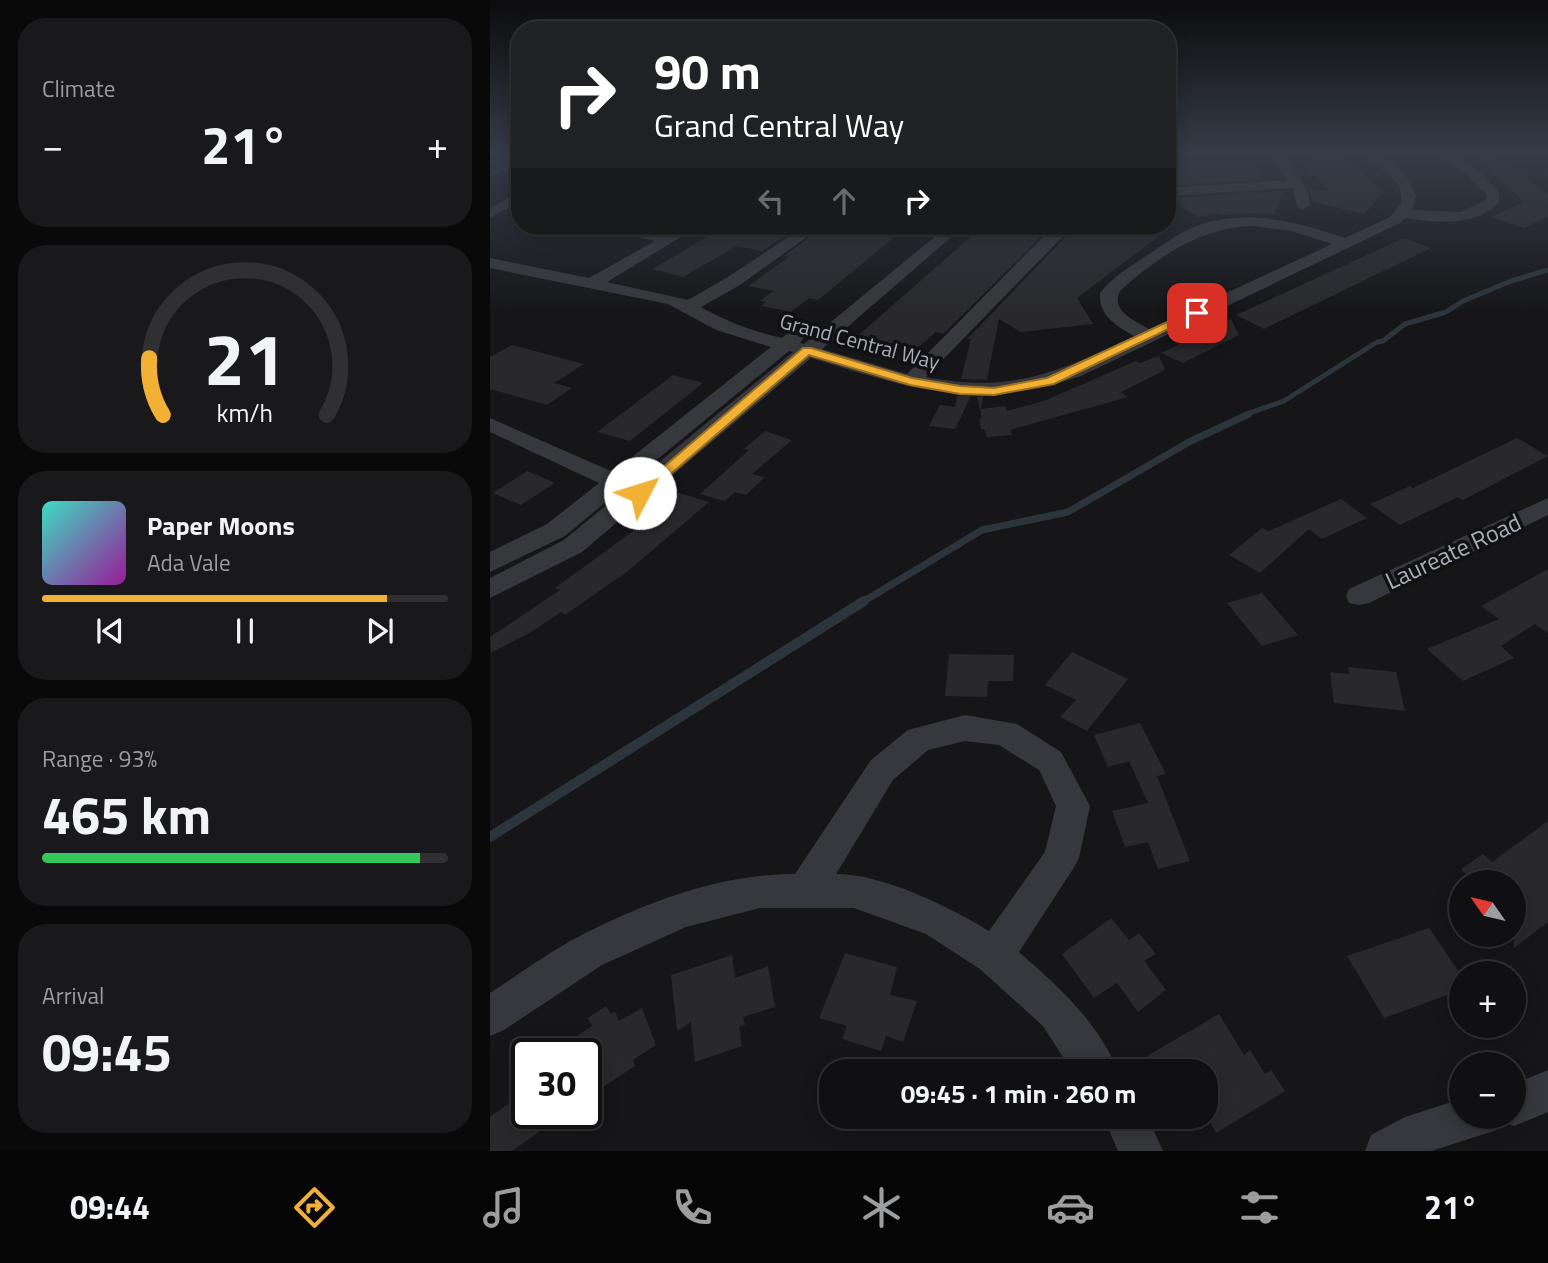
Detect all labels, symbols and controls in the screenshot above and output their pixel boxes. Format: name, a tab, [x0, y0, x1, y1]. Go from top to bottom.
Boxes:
text: 90 m	[654, 33, 761, 108]
icon: right	[539, 49, 630, 140]
text: Climate	[42, 71, 115, 106]
text: Grand Central Way	[654, 101, 904, 149]
text: 21°	[201, 105, 289, 184]
text: −	[42, 116, 63, 174]
text: +	[427, 116, 448, 174]
icon: left	[752, 182, 790, 220]
icon: ahead	[825, 182, 863, 220]
icon: right	[898, 182, 936, 220]
pin	[1167, 283, 1227, 343]
icon: arrive	[1178, 294, 1216, 332]
text: 21	[204, 303, 286, 413]
street label: Grand Central Way	[777, 304, 943, 378]
text: km/h	[217, 394, 273, 432]
position arrow	[603, 456, 677, 530]
street label: Laureate Road	[1379, 504, 1527, 598]
text: Paper Moons	[147, 506, 295, 545]
text: Ada Vale	[147, 545, 231, 580]
icon: previous	[91, 612, 129, 650]
icon: pause	[226, 612, 264, 650]
icon: next	[361, 612, 399, 650]
text: Range · 93%	[42, 741, 157, 776]
text: 465 km	[42, 775, 211, 854]
north arrow	[1449, 870, 1526, 947]
map controls	[1449, 870, 1526, 1129]
button: +	[1449, 961, 1526, 1038]
text: Arrival	[42, 978, 104, 1013]
text: 09:45	[42, 1012, 172, 1091]
speed limit sign: 30	[511, 1038, 602, 1129]
button: −	[1449, 1052, 1526, 1129]
text: 09:45 · 1 min · 260 m	[901, 1074, 1136, 1113]
text: 09:44	[70, 1183, 150, 1231]
icon: directions	[290, 1183, 339, 1232]
icon: music	[479, 1183, 528, 1232]
icon: phone	[668, 1183, 717, 1232]
icon: climate	[857, 1183, 906, 1232]
icon: car	[1046, 1183, 1095, 1232]
icon: filters	[1235, 1183, 1284, 1232]
text: 21°	[1424, 1183, 1478, 1231]

